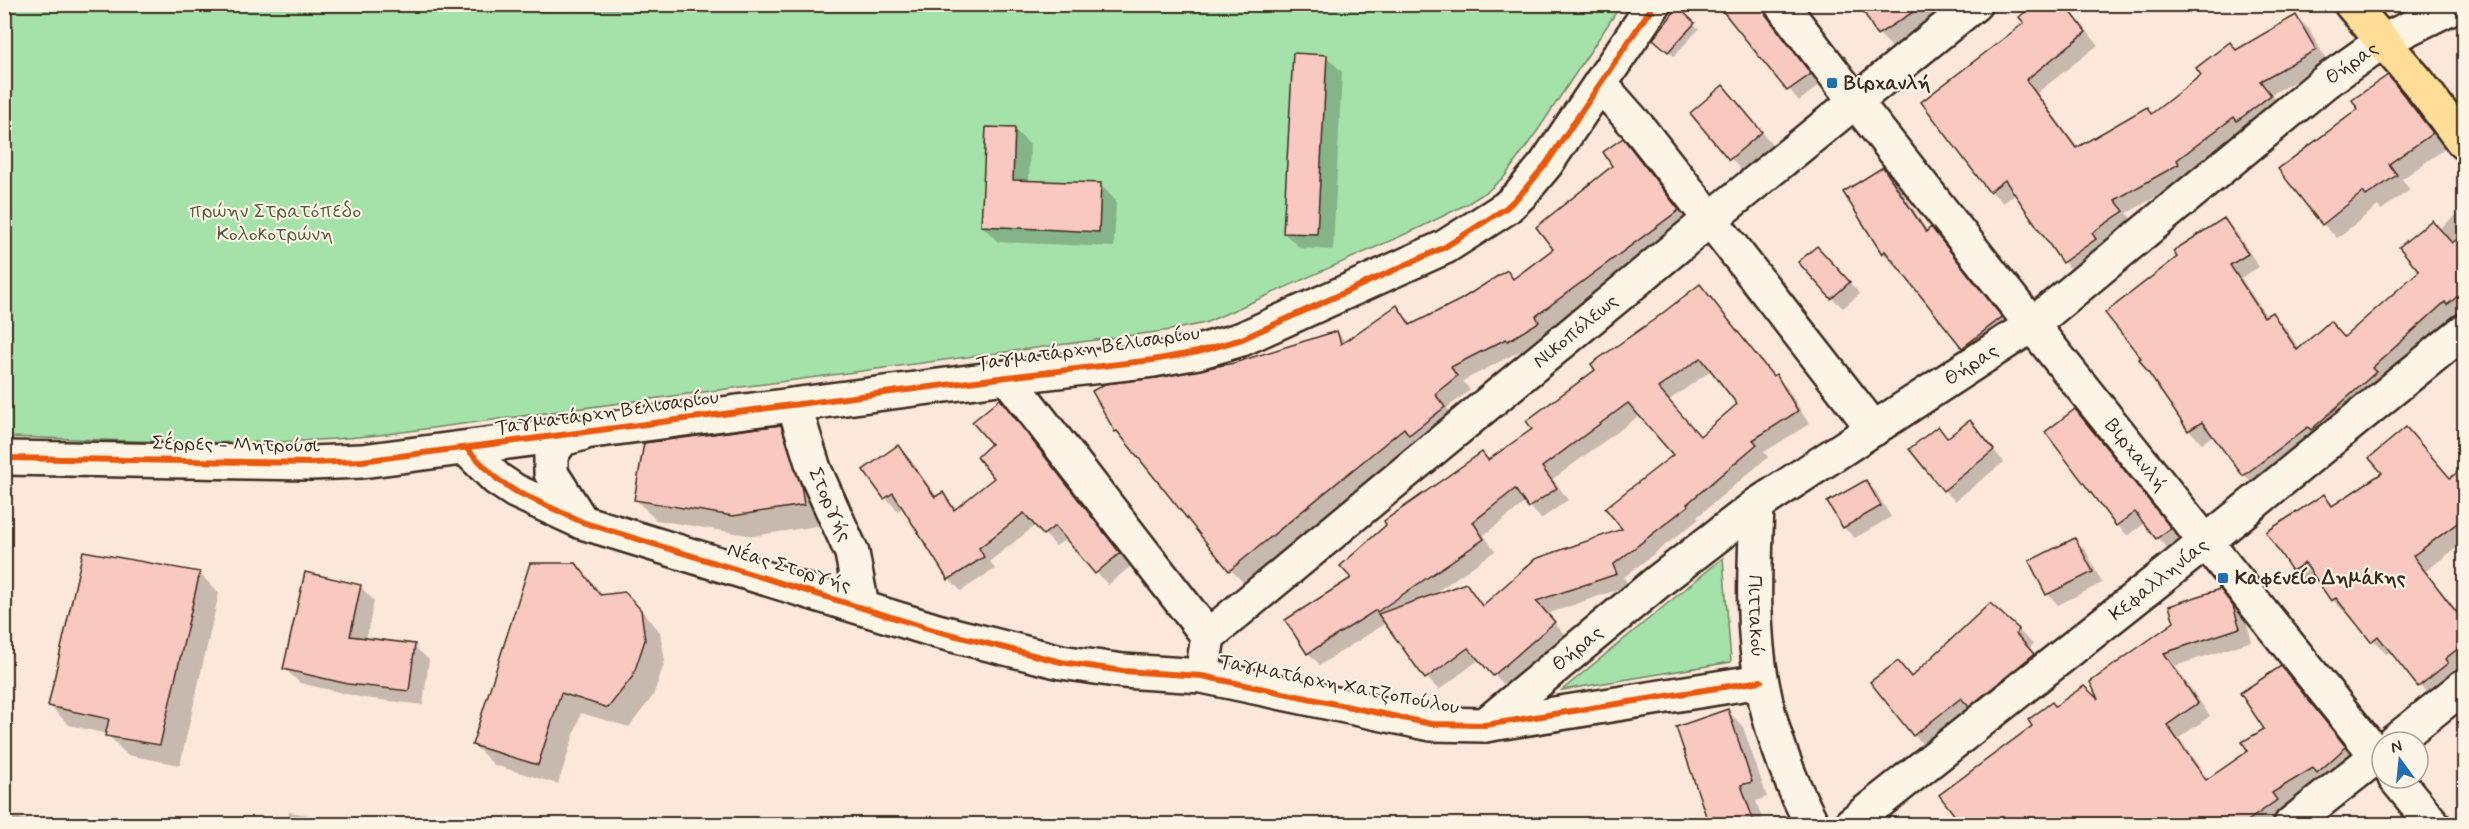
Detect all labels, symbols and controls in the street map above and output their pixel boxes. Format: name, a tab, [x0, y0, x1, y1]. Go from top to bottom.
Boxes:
street label: Θήρας	[2320, 35, 2384, 91]
place label: Βιρχανλή	[1844, 70, 1931, 97]
marker: Βιρχανλή	[1825, 76, 1839, 90]
park label: πρώην Στρατόπεδο Κολοκοτρώνη	[189, 198, 361, 248]
street label: Νικοπόλεως	[1527, 287, 1624, 374]
street label: Ταγματάρχη Βελισαρίου	[975, 320, 1201, 378]
street label: Θήρας	[1939, 337, 2004, 392]
street label: Ταγματάρχη Βελισαρίου	[494, 384, 720, 442]
street label: Βιρχανλή	[2098, 413, 2174, 497]
street label: Σέρρες - Μητρούσι	[152, 430, 321, 460]
street label: Στοργής	[802, 463, 859, 546]
street label: Κεφαλληνίας	[2103, 532, 2214, 627]
street label: Νέας Στοργής	[724, 536, 854, 600]
place label: Καφενείο Δημάκης	[2235, 565, 2406, 592]
marker: Καφενείο Δημάκης	[2216, 571, 2230, 585]
street label: Πιττακού	[1741, 575, 1771, 659]
street label: Θήρας	[1546, 619, 1609, 678]
street label: Ταγματάρχη Χατζοπούλου	[1216, 648, 1462, 722]
north arrow	[2370, 730, 2430, 790]
text: N	[2389, 735, 2404, 758]

